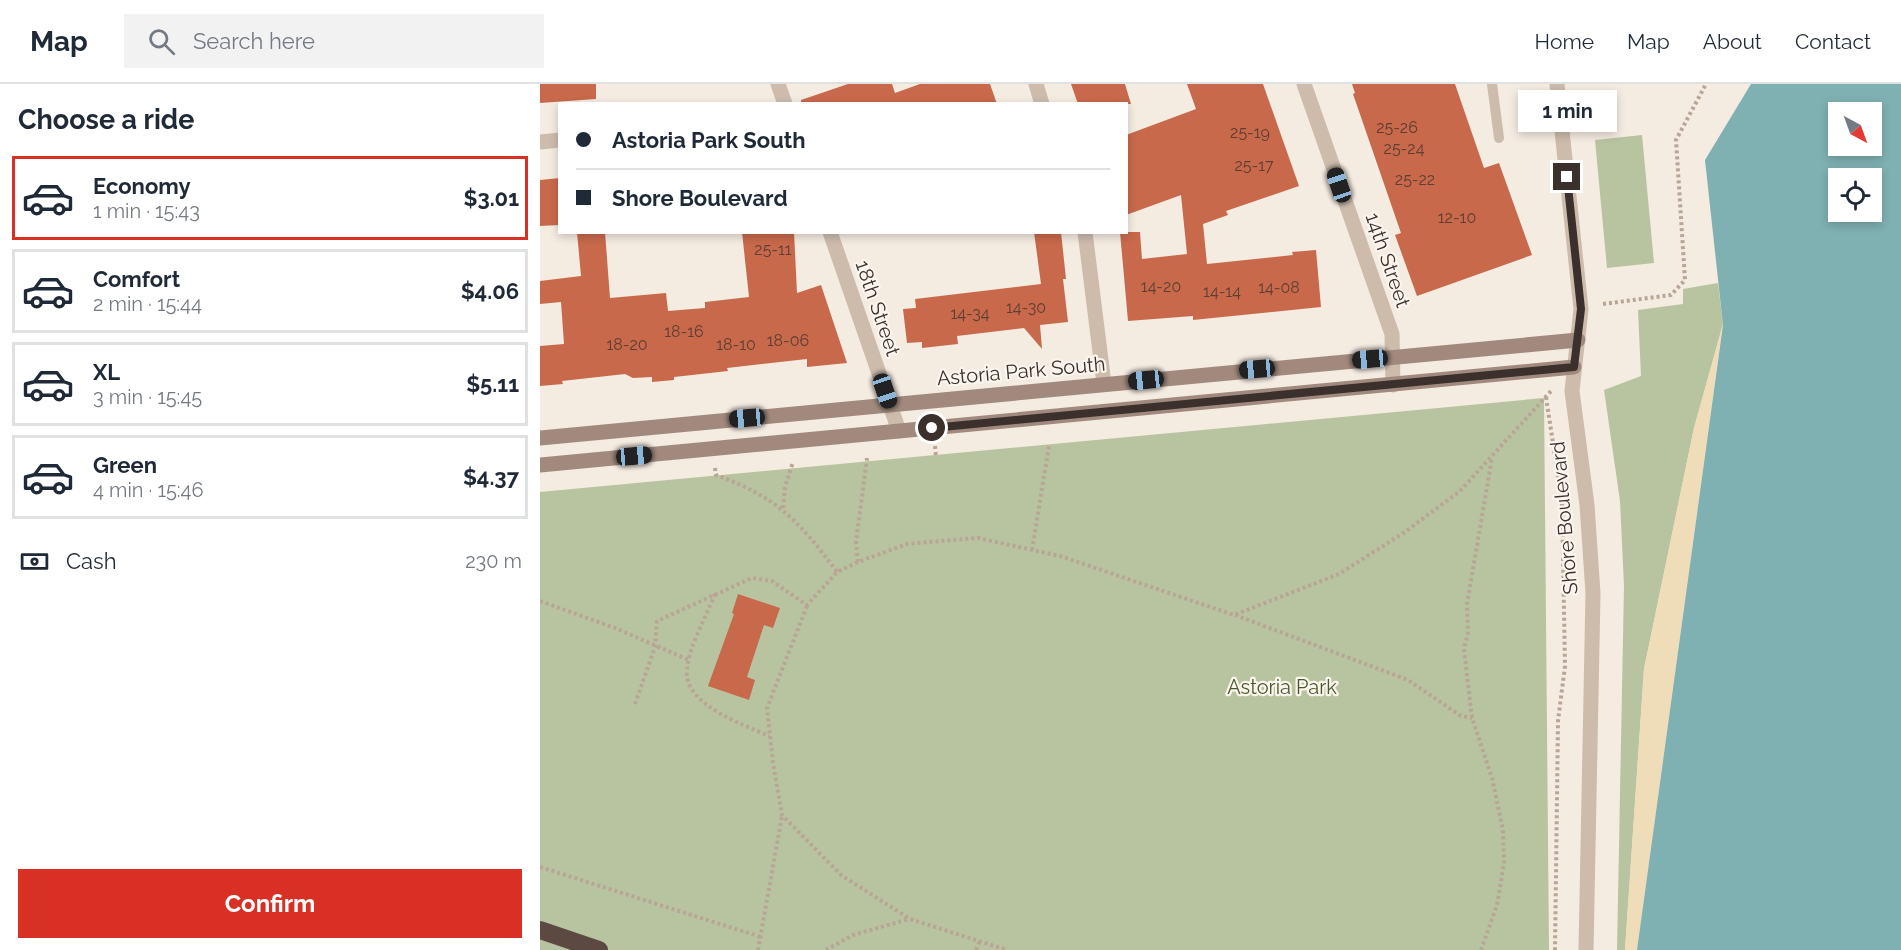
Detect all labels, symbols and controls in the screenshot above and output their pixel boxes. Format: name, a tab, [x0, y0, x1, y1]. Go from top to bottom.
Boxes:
search box	[124, 14, 544, 68]
text: Map	[30, 25, 88, 58]
icon: search	[145, 25, 178, 58]
text: Search here	[193, 28, 315, 54]
text: Home	[1535, 29, 1594, 54]
text: Map	[1627, 29, 1670, 54]
text: About	[1703, 29, 1762, 54]
text: Contact	[1795, 29, 1871, 54]
callout: 1 min	[1518, 90, 1616, 132]
text: 1 min	[1542, 99, 1593, 123]
north arrow	[1828, 102, 1882, 156]
map controls	[1828, 102, 1882, 222]
text: Choose a ride	[18, 104, 194, 135]
house number: 25-26	[1376, 118, 1418, 137]
house number: 25-19	[1230, 123, 1270, 142]
text: Astoria Park South	[612, 127, 805, 153]
house number: 25-24	[1384, 139, 1425, 158]
house number: 25-17	[1235, 156, 1274, 175]
route end	[1553, 163, 1580, 190]
car	[1325, 165, 1353, 205]
button: locate	[1828, 168, 1882, 222]
house number: 25-22	[1395, 170, 1435, 189]
icon: car	[21, 171, 75, 225]
text: Economy	[93, 173, 191, 199]
text: $3.01	[464, 185, 519, 211]
text: Shore Boulevard	[612, 185, 788, 211]
text: 1 min · 15:43	[93, 199, 200, 223]
house number: 12-10	[1438, 208, 1476, 227]
street label: 14th Street	[1361, 210, 1415, 311]
house number: 25-11	[754, 240, 792, 259]
street label: 18th Street	[850, 257, 906, 359]
icon: car	[21, 264, 75, 318]
text: Comfort	[93, 266, 180, 292]
house number: 14-20	[1141, 277, 1181, 296]
text: $4.06	[461, 278, 519, 304]
house number: 14-08	[1258, 278, 1300, 297]
house number: 14-14	[1203, 282, 1241, 301]
text: 2 min · 15:44	[93, 292, 202, 316]
house number: 14-30	[1006, 298, 1046, 317]
house number: 14-34	[950, 304, 990, 323]
house number: 18-16	[664, 322, 704, 341]
house number: 18-06	[767, 331, 809, 350]
house number: 18-20	[606, 335, 648, 354]
house number: 18-10	[716, 335, 756, 354]
car	[1351, 348, 1389, 370]
street label: Astoria Park South	[936, 352, 1106, 390]
icon: car	[21, 357, 75, 411]
car	[1238, 358, 1276, 380]
text: XL	[93, 359, 120, 385]
car	[1127, 369, 1165, 391]
text: $5.11	[466, 371, 519, 397]
car	[871, 371, 899, 411]
text: 3 min · 15:45	[93, 385, 202, 409]
car	[728, 407, 766, 429]
route start	[918, 414, 945, 441]
street label: Shore Boulevard	[1545, 440, 1583, 596]
car	[615, 445, 653, 467]
icon: car	[21, 450, 75, 504]
text: Green	[93, 452, 157, 478]
text: $4.37	[463, 464, 519, 490]
text: 4 min · 15:46	[93, 478, 204, 502]
icon: cash	[18, 545, 51, 578]
text: Cash	[66, 548, 117, 574]
text: 230 m	[465, 549, 522, 573]
park label: Astoria Park	[1227, 675, 1337, 699]
button: Confirm	[18, 869, 522, 938]

